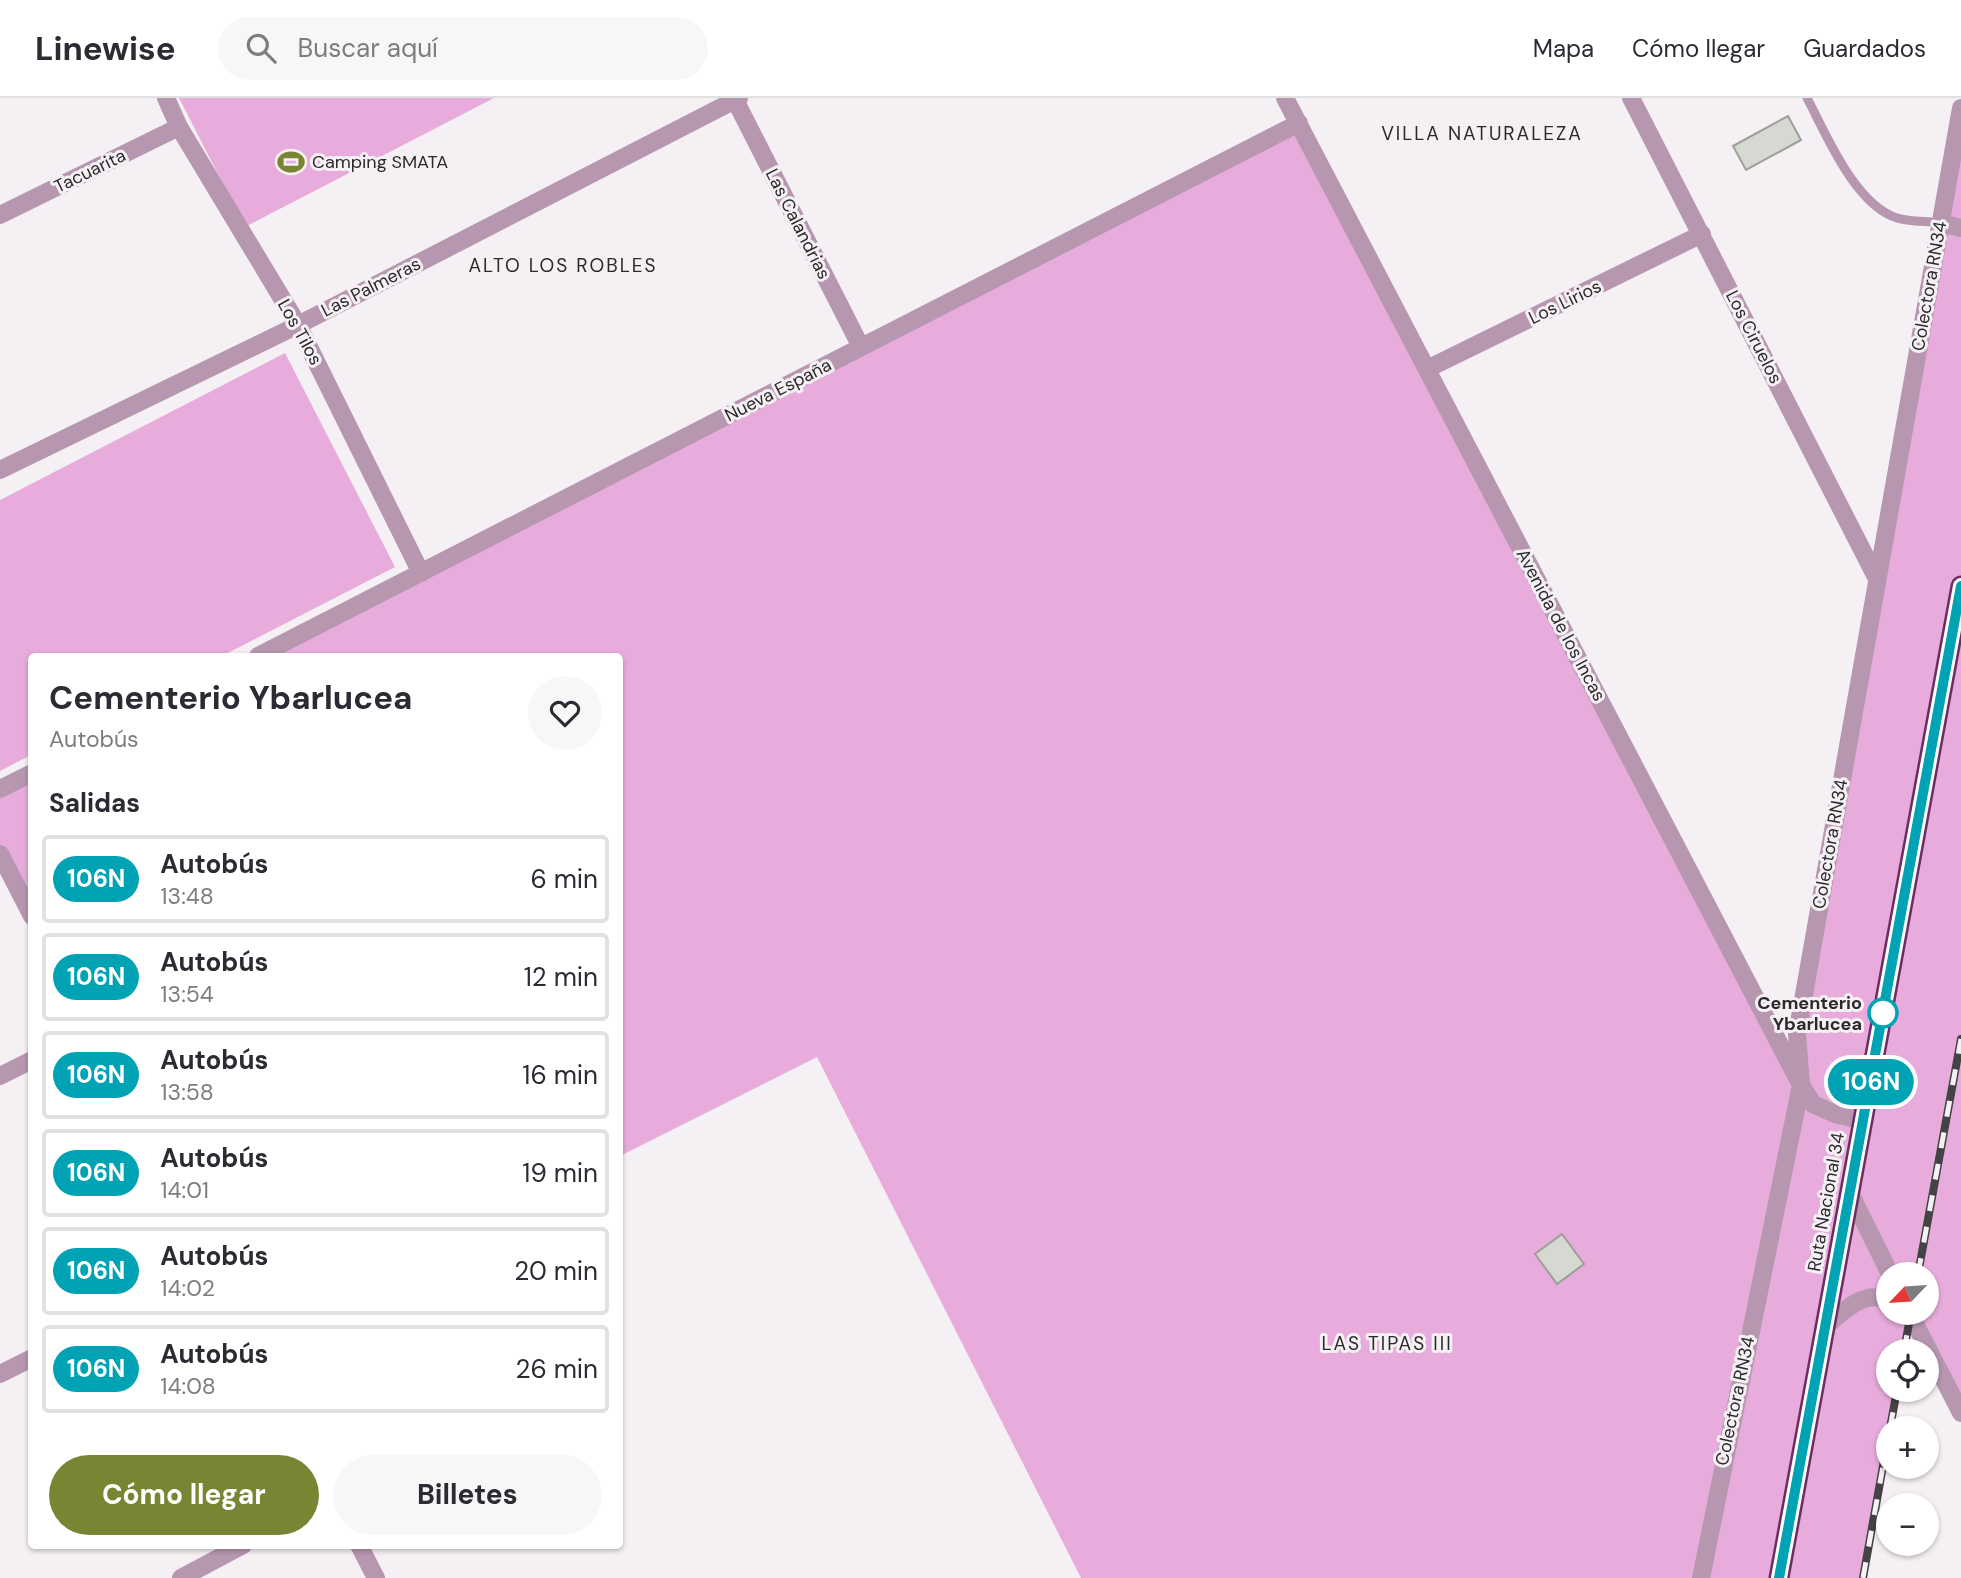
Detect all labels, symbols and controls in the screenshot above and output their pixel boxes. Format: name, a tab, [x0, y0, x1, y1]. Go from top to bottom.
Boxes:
search box	[218, 17, 708, 80]
text: Linewise	[35, 27, 176, 70]
icon: search	[242, 29, 280, 67]
text: Buscar aquí	[298, 31, 438, 65]
text: Mapa	[1533, 33, 1594, 64]
text: Cómo llegar	[1632, 33, 1765, 64]
text: Guardados	[1803, 33, 1926, 64]
district label: VILLA NATURALEZA	[1381, 121, 1583, 146]
street label: Tacuarita	[50, 143, 130, 199]
sports icon: Camping SMATA	[276, 147, 306, 177]
place label: Camping SMATA	[312, 150, 448, 174]
street label: Las Calandrias	[760, 165, 836, 283]
street label: Colectora RN34	[1906, 219, 1952, 353]
street label: Las Palmeras	[317, 252, 425, 322]
district label: ALTO LOS ROBLES	[468, 253, 658, 278]
street label: Los Lirios	[1525, 274, 1605, 330]
street label: Los Ciruelos	[1720, 286, 1788, 388]
street label: Los Tilos	[272, 295, 328, 369]
street label: Nueva España	[721, 353, 835, 427]
street label: Avenida de los Incas	[1511, 545, 1611, 705]
text: Cementerio Ybarlucea	[49, 676, 412, 719]
button: heart	[528, 676, 602, 750]
text: Autobús	[49, 724, 139, 754]
street label: Colectora RN34	[1807, 777, 1853, 911]
text: Salidas	[49, 786, 140, 820]
text: Autobús	[160, 847, 268, 881]
text: 6 min	[530, 862, 598, 896]
text: 106N	[67, 863, 125, 894]
text: 13:48	[160, 881, 214, 911]
text: Autobús	[160, 945, 268, 979]
text: 12 min	[524, 960, 598, 994]
text: 106N	[67, 961, 125, 992]
text: 13:54	[160, 979, 214, 1009]
place label: Cementerio Ybarlucea	[1757, 991, 1862, 1036]
marker: Cementerio Ybarlucea	[1868, 998, 1898, 1028]
text: Autobús	[160, 1043, 268, 1077]
text: 16 min	[522, 1058, 598, 1092]
text: 106N	[67, 1059, 125, 1090]
line badge: 106N	[1822, 1059, 1920, 1105]
text: 106N	[1842, 1066, 1900, 1097]
text: 13:58	[160, 1077, 214, 1107]
street label: Ruta Nacional 34	[1802, 1131, 1850, 1273]
text: Autobús	[160, 1141, 268, 1175]
text: 19 min	[522, 1156, 598, 1190]
text: 106N	[67, 1157, 125, 1188]
text: 14:01	[160, 1175, 209, 1205]
text: Autobús	[160, 1239, 268, 1273]
text: 20 min	[514, 1254, 598, 1288]
text: 106N	[67, 1255, 125, 1286]
north arrow	[1876, 1262, 1939, 1325]
map controls	[1876, 1262, 1939, 1556]
text: 14:02	[160, 1273, 215, 1303]
district label: LAS TIPAS III	[1321, 1331, 1453, 1356]
street label: Colectora RN34	[1710, 1334, 1760, 1468]
text: Autobús	[160, 1337, 268, 1371]
button: locate	[1876, 1339, 1939, 1402]
text: 26 min	[515, 1352, 598, 1386]
text: 106N	[67, 1353, 125, 1384]
text: 14:08	[160, 1371, 216, 1401]
button: +	[1876, 1416, 1939, 1479]
button: Cómo llegar	[49, 1455, 319, 1535]
button: Billetes	[333, 1455, 602, 1535]
button: −	[1876, 1493, 1939, 1556]

